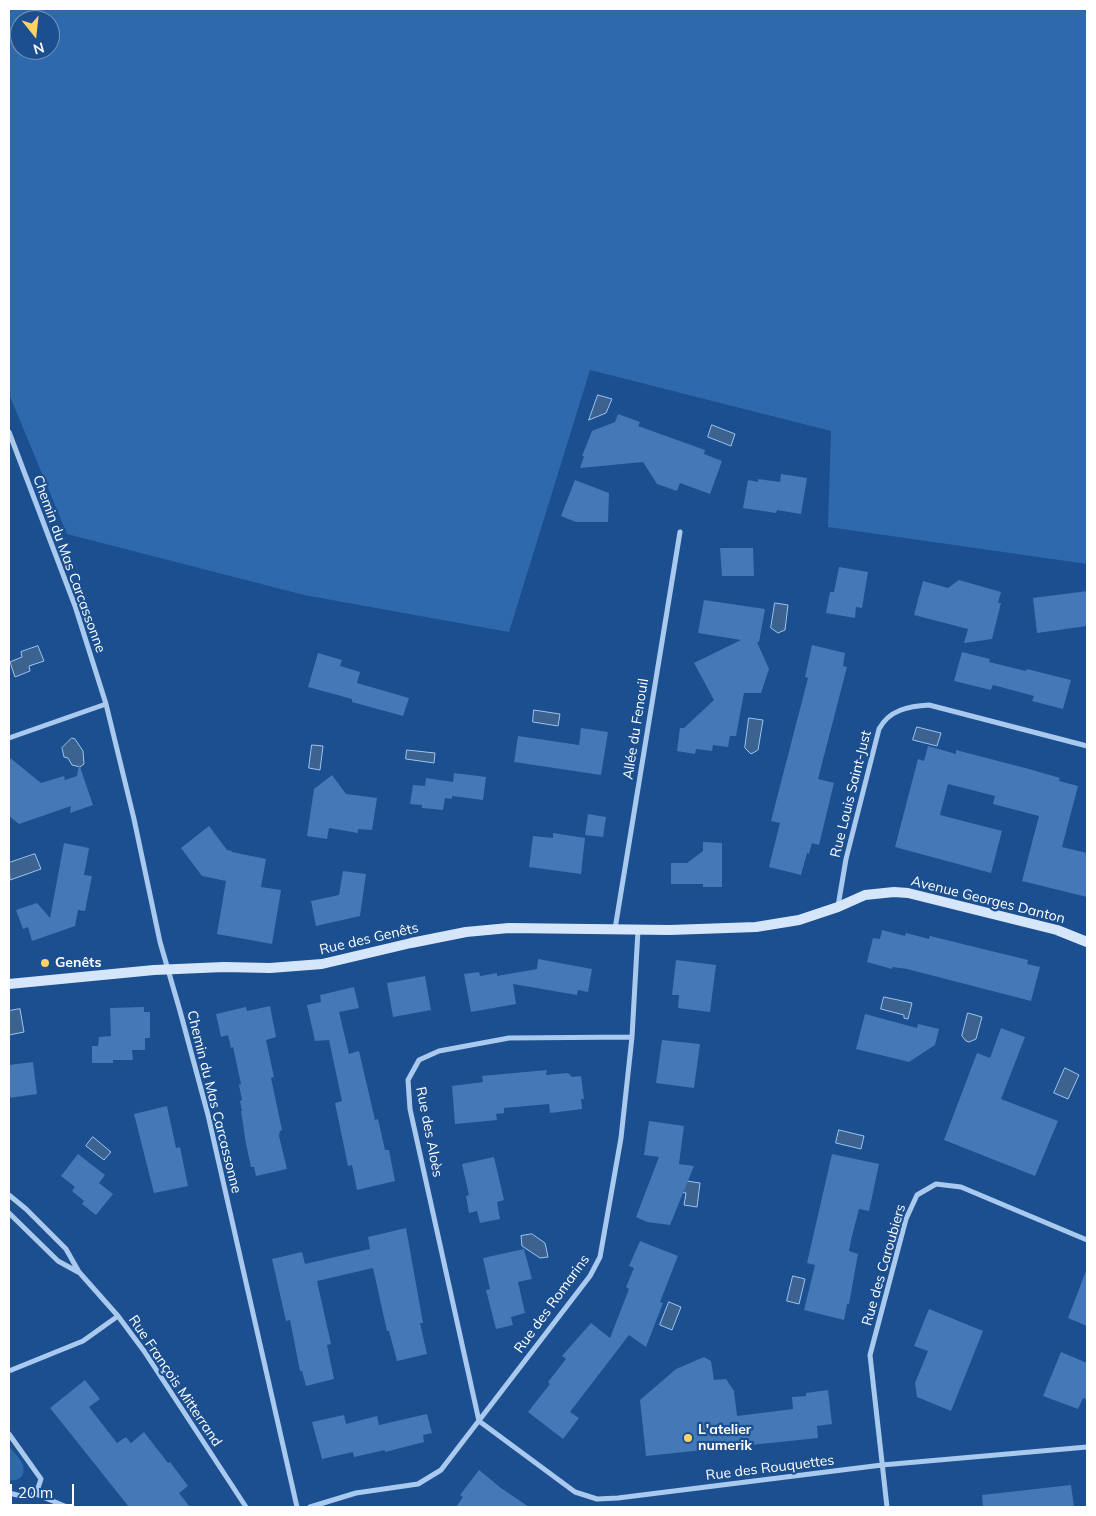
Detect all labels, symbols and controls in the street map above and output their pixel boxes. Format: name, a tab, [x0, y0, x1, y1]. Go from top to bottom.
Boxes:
north arrow	[10, 10, 60, 60]
text: N	[31, 38, 46, 59]
street label: Chemin du Mas Carcassonne	[29, 473, 109, 655]
street label: Allée du Fenouil	[620, 677, 652, 781]
street label: Rue Louis Saint-Just	[827, 729, 875, 859]
street label: Avenue Georges Danton	[909, 873, 1067, 927]
street label: Rue des Genêts	[318, 919, 420, 959]
place label: Genêts	[55, 955, 101, 971]
marker: Genêts	[39, 957, 51, 969]
street label: Chemin du Mas Carcassonne	[183, 1009, 245, 1195]
street label: Rue des Aloès	[412, 1085, 446, 1179]
street label: Rue des Caroubiers	[859, 1202, 909, 1328]
street label: Rue des Romarins	[511, 1252, 593, 1356]
street label: Rue François Mitterrand	[125, 1312, 225, 1450]
place label: L'atelier numerik	[698, 1422, 752, 1454]
marker: L'atelier numerik	[682, 1432, 694, 1444]
street label: Rue des Rouquettes	[705, 1452, 835, 1484]
scale bar	[12, 1474, 76, 1506]
text: 20 m	[18, 1483, 53, 1502]

